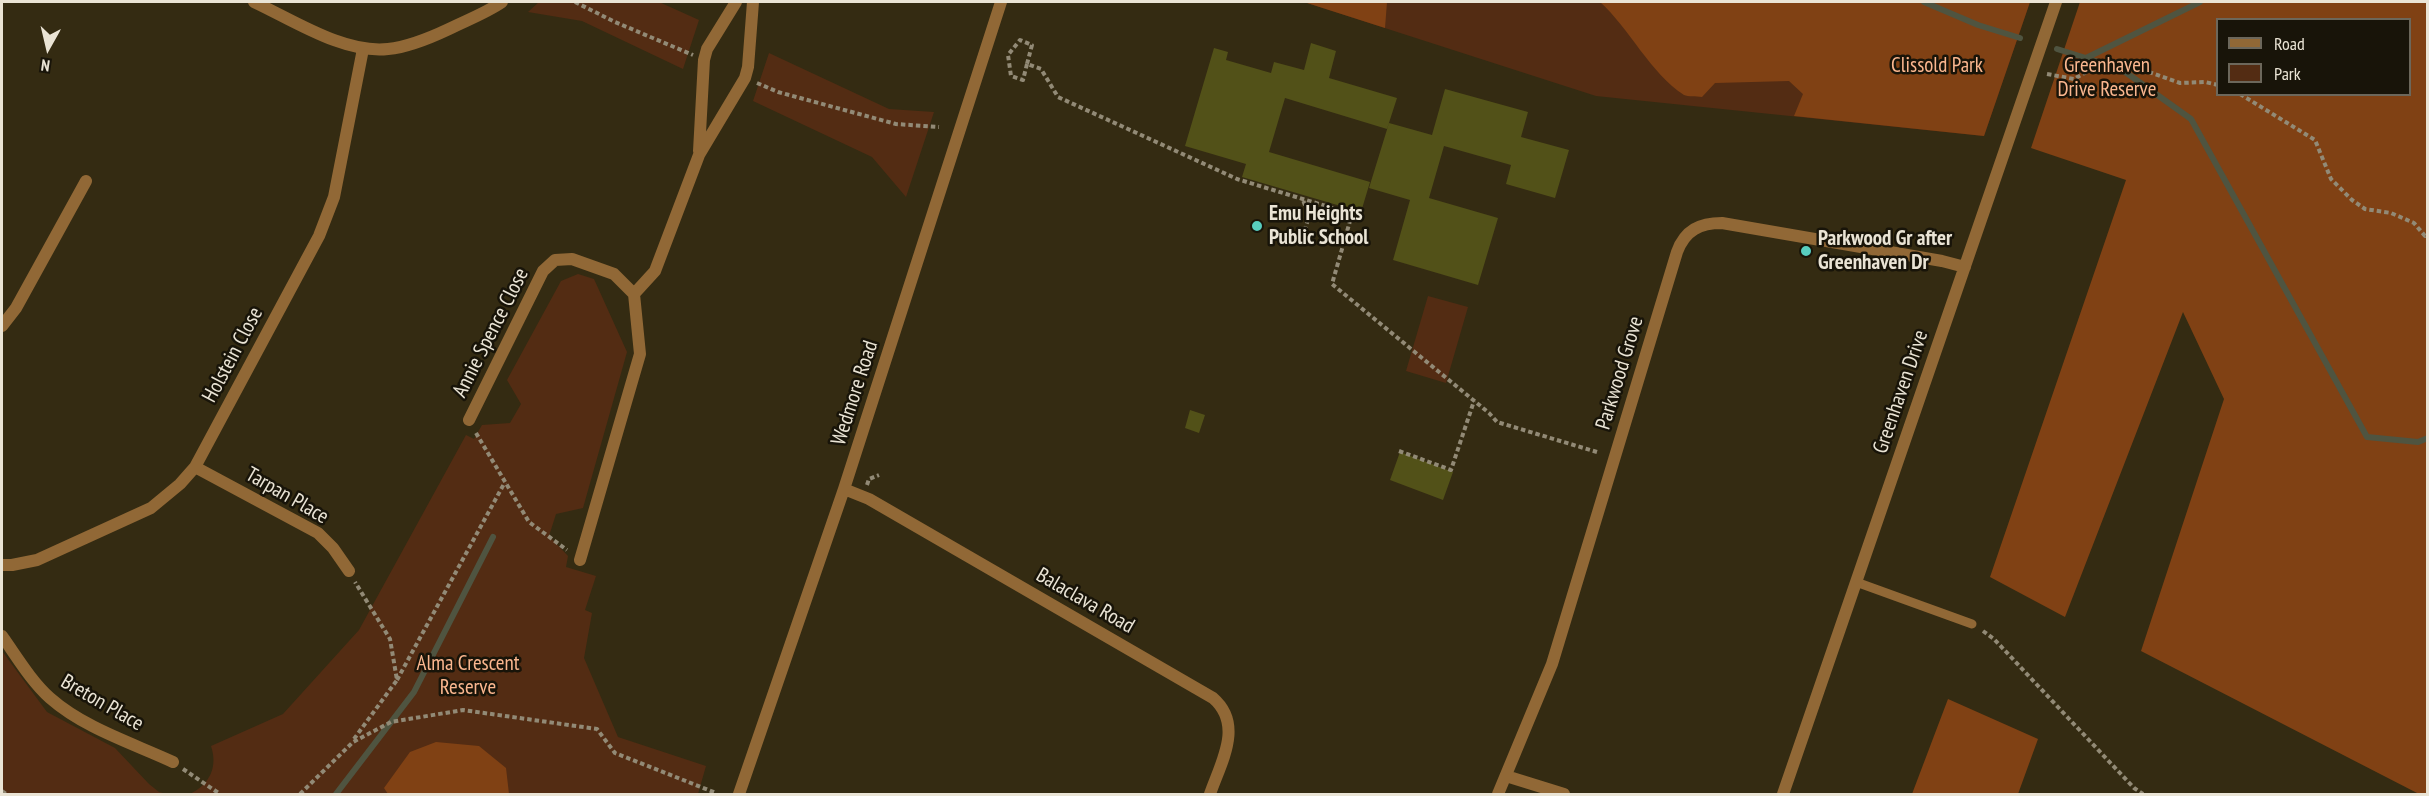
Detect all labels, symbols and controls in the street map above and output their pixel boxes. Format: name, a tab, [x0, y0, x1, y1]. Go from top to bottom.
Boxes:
north arrow	[18, 18, 78, 78]
legend	[2216, 18, 2411, 96]
text: Road	[2274, 32, 2305, 55]
park label: Clissold Park	[1891, 53, 1983, 79]
park label: Greenhaven Drive Reserve	[2058, 53, 2156, 103]
text: N	[40, 55, 51, 76]
text: Park	[2274, 62, 2301, 85]
place label: Emu Heights Public School	[1269, 201, 1368, 251]
marker: Emu Heights Public School	[1250, 219, 1264, 233]
place label: Parkwood Gr after Greenhaven Dr	[1818, 226, 1952, 276]
marker: Parkwood Gr after Greenhaven Dr	[1799, 244, 1813, 258]
street label: Annie Spence Close	[448, 264, 534, 402]
street label: Holstein Close	[197, 303, 269, 407]
street label: Parkwood Grove	[1591, 313, 1649, 433]
street label: Greenhaven Drive	[1868, 327, 1934, 457]
street label: Wedmore Road	[826, 337, 884, 449]
street label: Tarpan Place	[241, 462, 333, 530]
street label: Balaclava Road	[1031, 563, 1139, 639]
park label: Alma Crescent Reserve	[416, 651, 520, 701]
street label: Breton Place	[56, 669, 148, 737]

